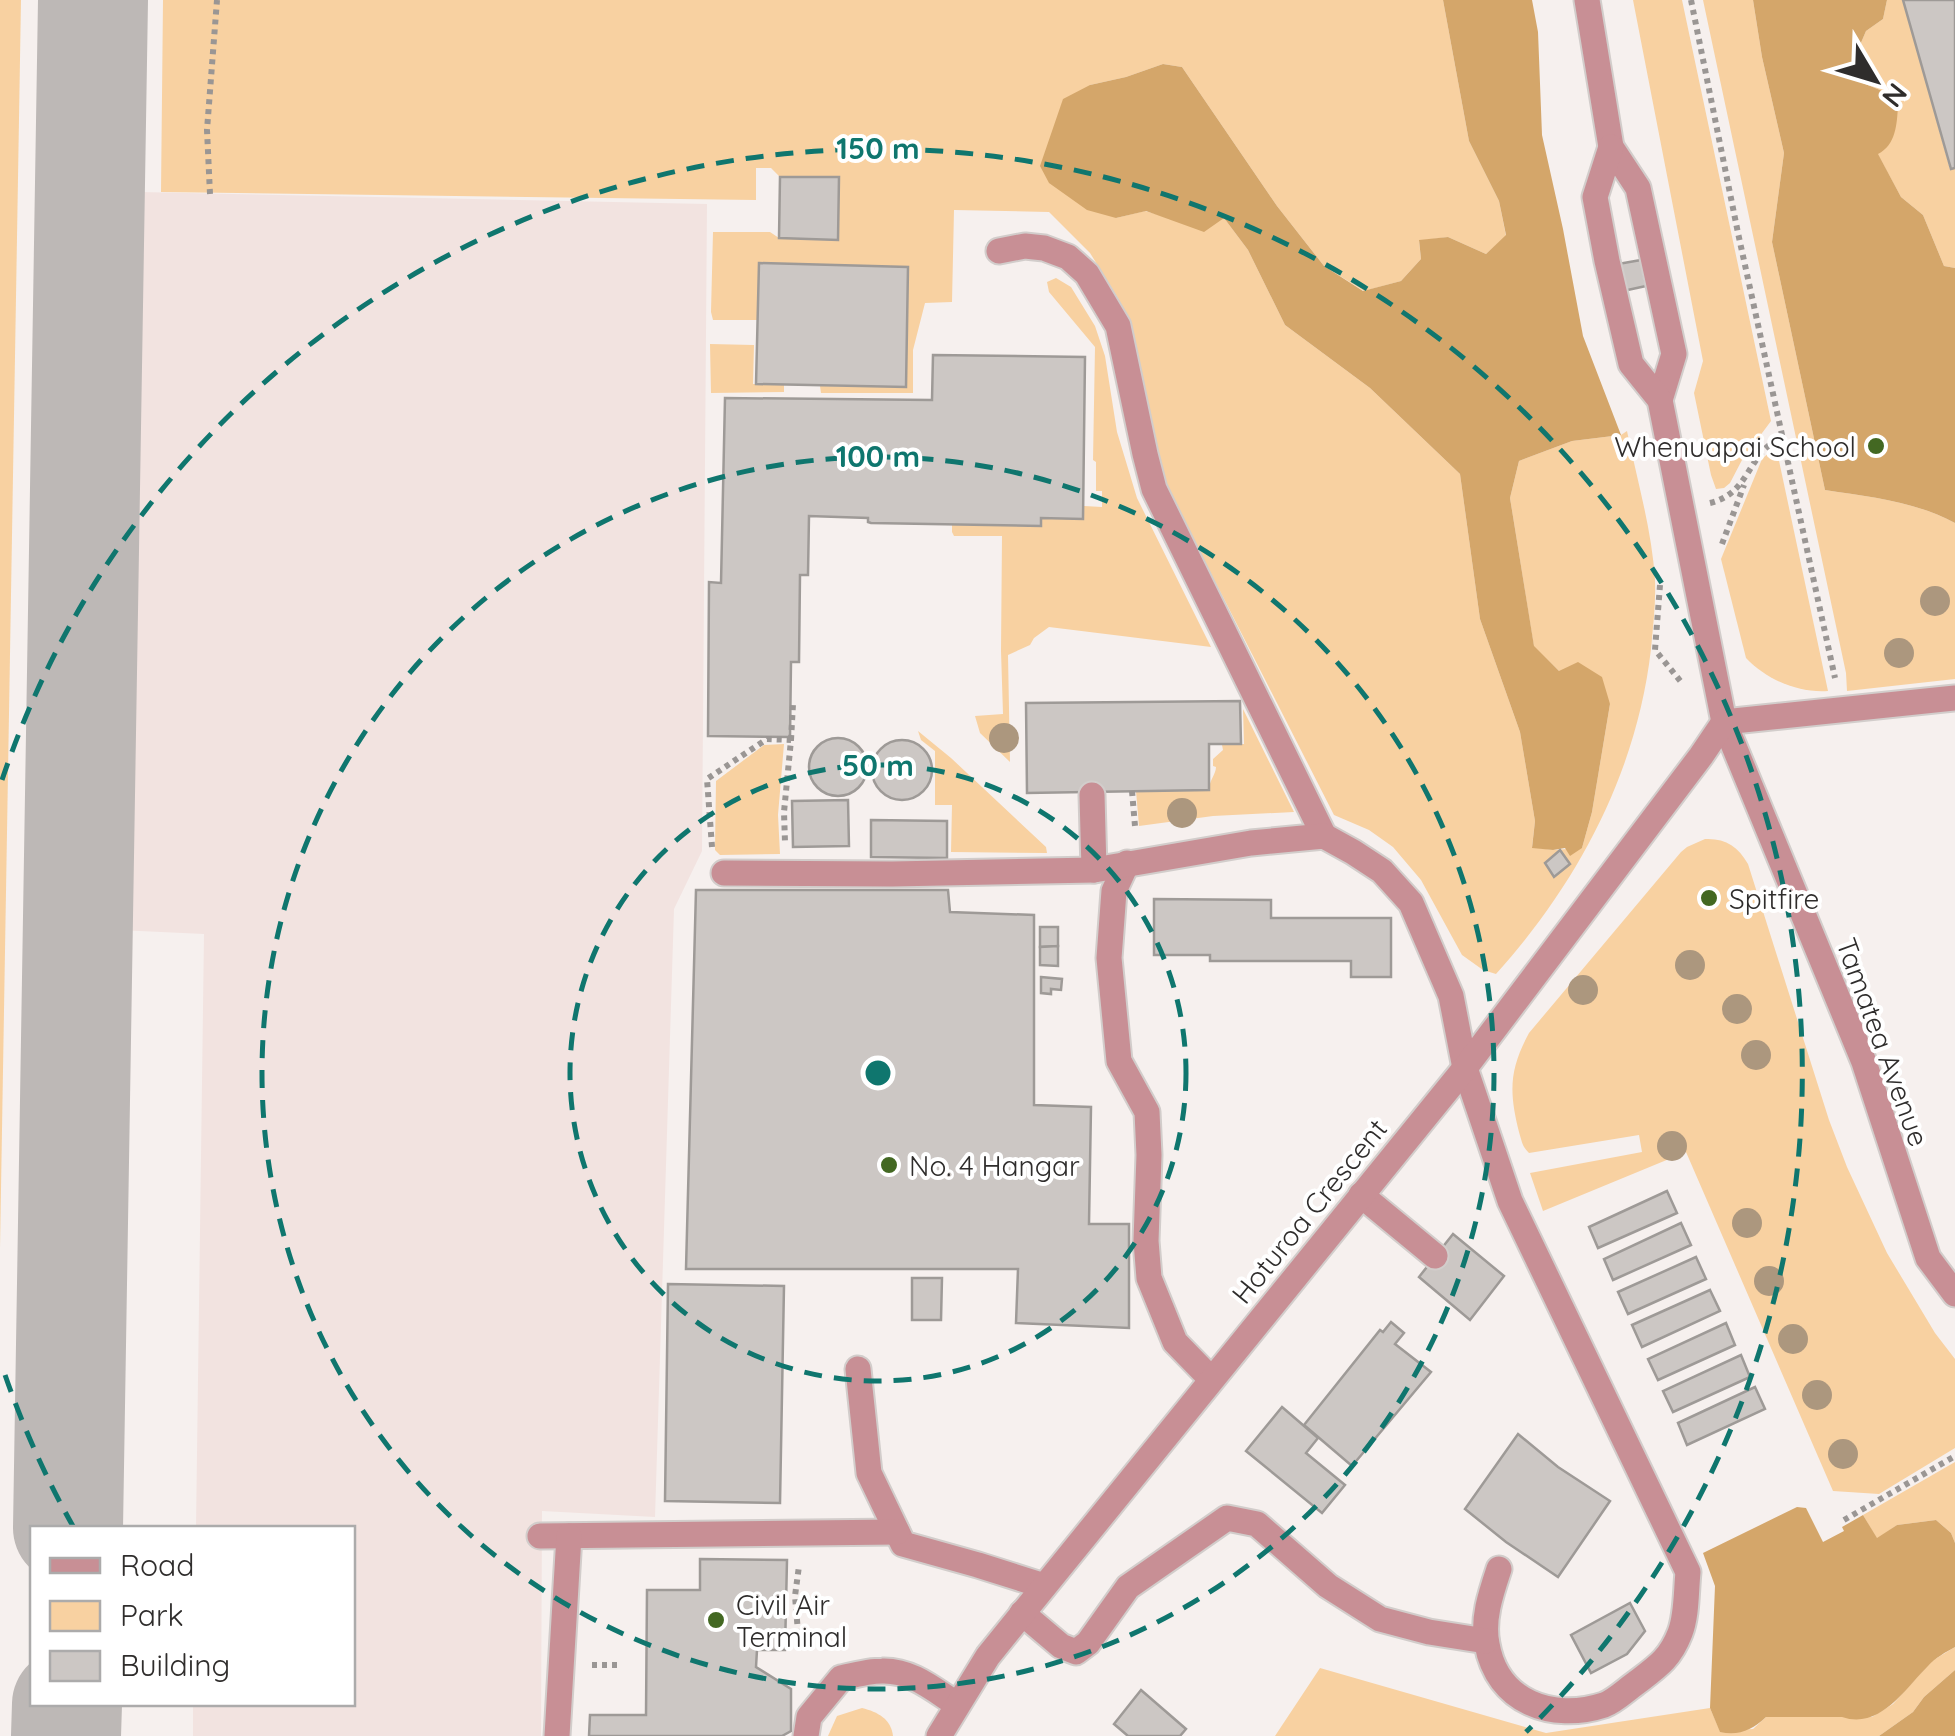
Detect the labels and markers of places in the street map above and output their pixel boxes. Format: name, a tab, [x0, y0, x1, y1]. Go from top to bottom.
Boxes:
place label: Whenuapai School	[1614, 429, 1856, 464]
marker: Whenuapai School	[1865, 435, 1887, 457]
place label: Spitfire	[1729, 881, 1819, 916]
marker: Spitfire	[1698, 887, 1720, 909]
centre of rings	[860, 1055, 896, 1091]
place label: No. 4 Hangar	[909, 1148, 1080, 1183]
marker: No. 4 Hangar	[878, 1154, 900, 1176]
place label: Civil Air Terminal	[736, 1587, 847, 1654]
marker: Civil Air Terminal	[705, 1609, 727, 1631]

